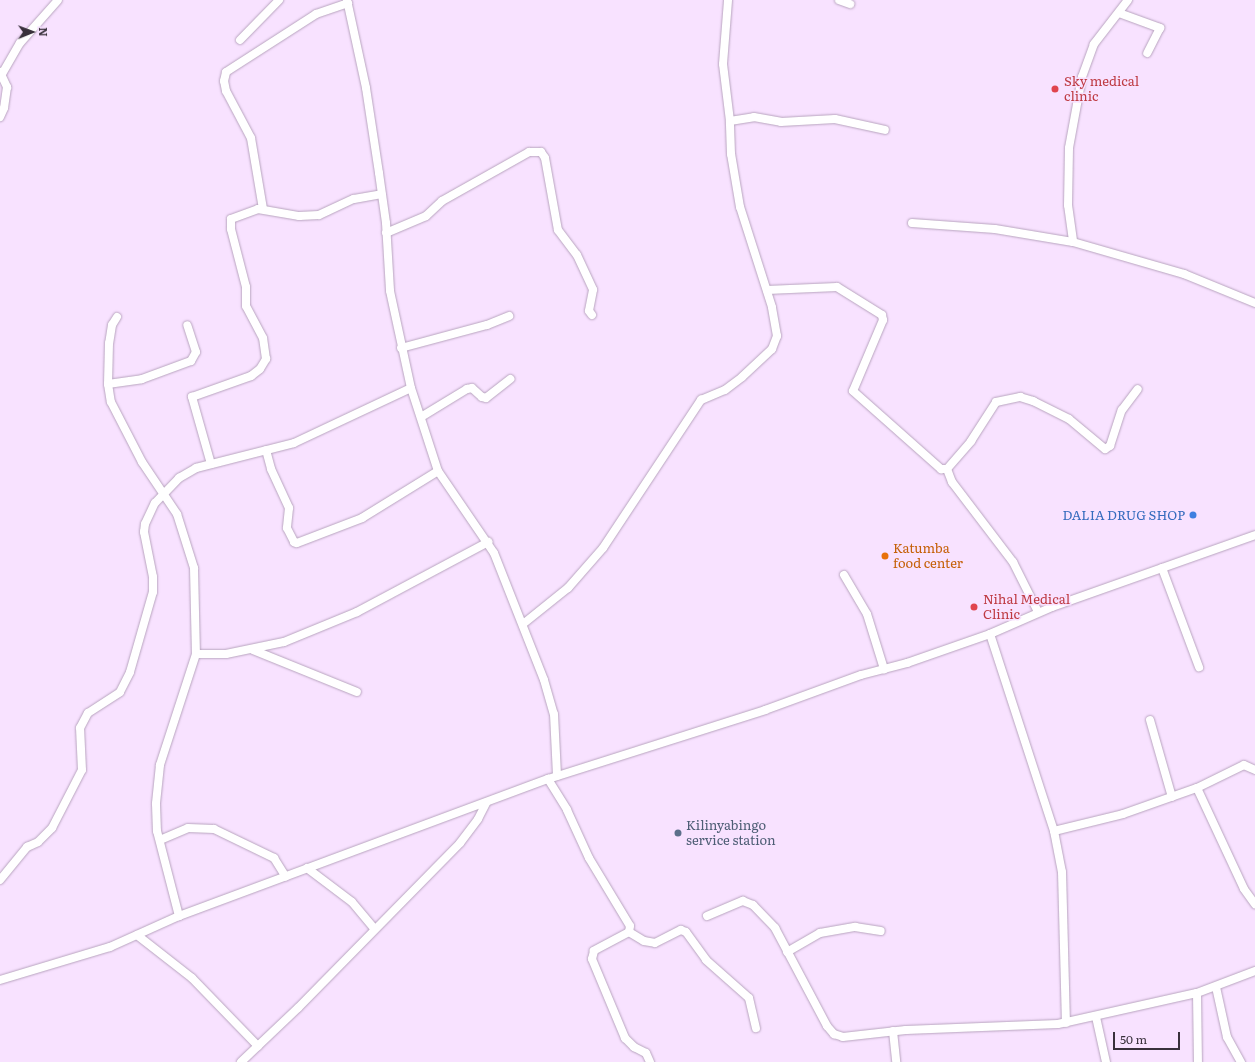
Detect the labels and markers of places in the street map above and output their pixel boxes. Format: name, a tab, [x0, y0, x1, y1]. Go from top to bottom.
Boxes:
place label: Sky medical clinic	[1064, 74, 1139, 105]
marker: Sky medical clinic	[1049, 83, 1061, 95]
place label: DALIA DRUG SHOP	[1063, 507, 1185, 523]
marker: DALIA DRUG SHOP	[1188, 510, 1198, 520]
place label: Katumba food center	[893, 541, 963, 572]
marker: Katumba food center	[880, 551, 890, 561]
place label: Nihal Medical Clinic	[983, 592, 1070, 623]
marker: Nihal Medical Clinic	[968, 601, 980, 613]
place label: Kilinyabingo service station	[686, 818, 776, 849]
marker: Kilinyabingo service station	[673, 828, 683, 838]

